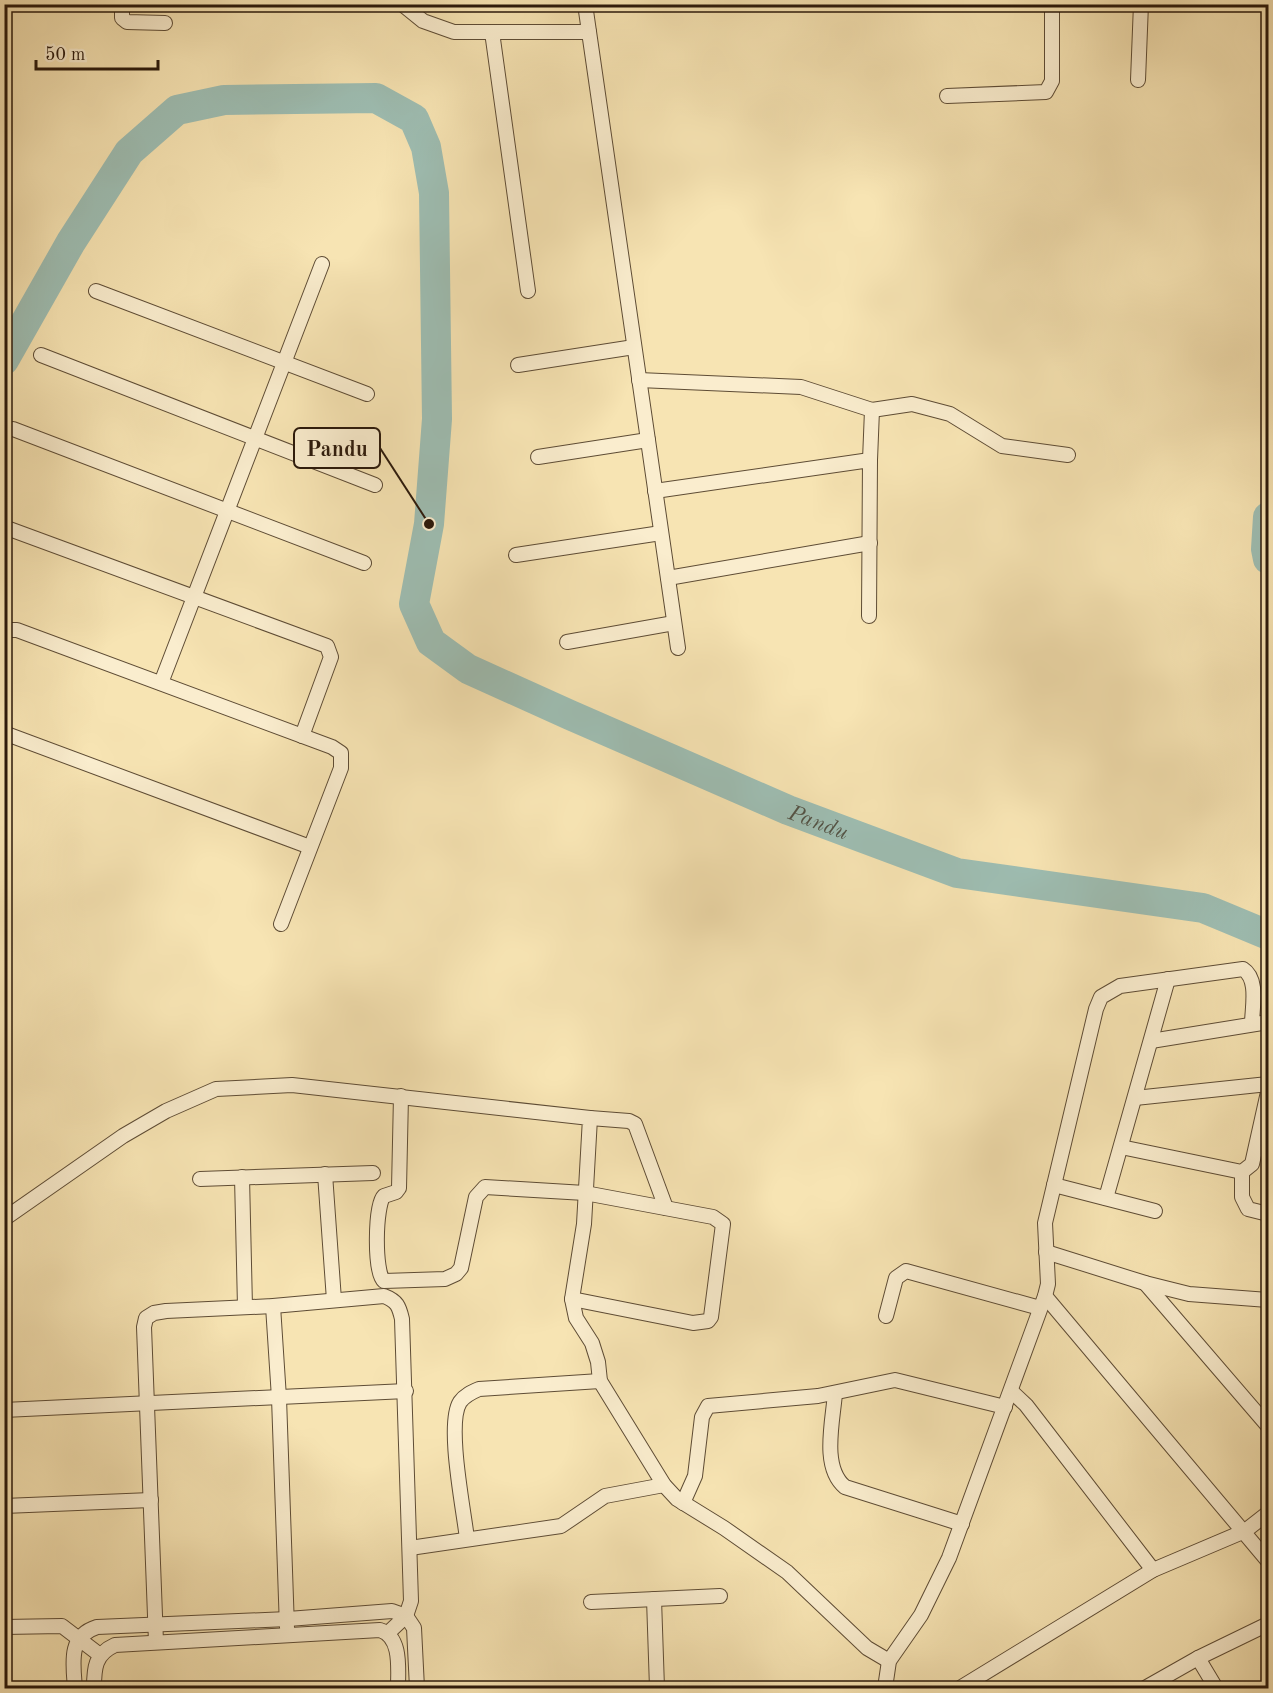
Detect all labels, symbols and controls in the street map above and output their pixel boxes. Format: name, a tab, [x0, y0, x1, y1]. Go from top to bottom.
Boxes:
scale bar	[36, 33, 158, 71]
text: 50 m	[45, 46, 85, 64]
callout: Pandu	[294, 428, 380, 468]
text: Pandu	[306, 439, 368, 461]
water label: Pandu	[784, 802, 852, 845]

